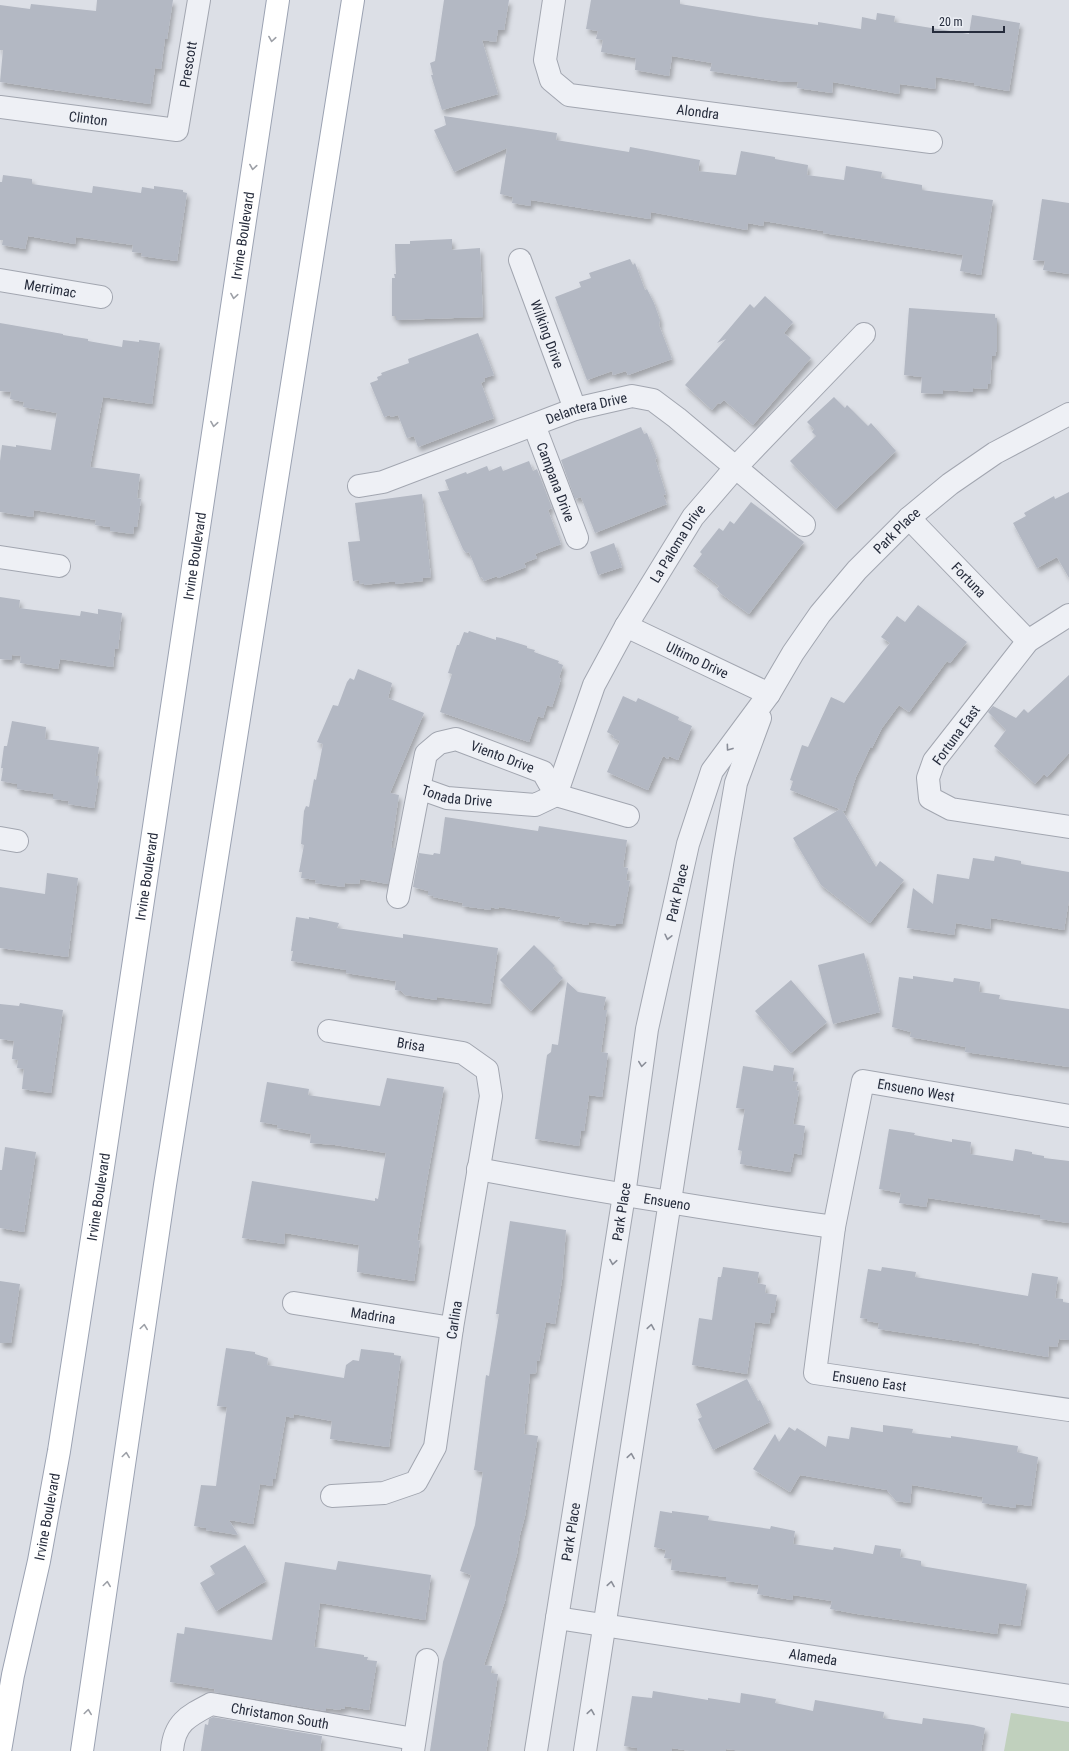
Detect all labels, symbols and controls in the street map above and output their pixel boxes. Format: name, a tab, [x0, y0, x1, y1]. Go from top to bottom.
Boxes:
scale bar	[933, 8, 1004, 34]
text: 20 m	[939, 15, 963, 29]
one-way arrow	[268, 35, 277, 42]
street label: Prescott	[176, 40, 200, 89]
street label: Alondra	[676, 101, 720, 122]
street label: Clinton	[68, 108, 109, 129]
one-way arrow	[249, 164, 258, 170]
street label: Irvine Boulevard	[228, 191, 257, 281]
street label: Merrimac	[23, 276, 78, 301]
one-way arrow	[230, 293, 239, 299]
street label: Wilking Drive	[527, 298, 567, 371]
street label: Delantera Drive	[543, 389, 629, 427]
one-way arrow	[210, 421, 219, 427]
street label: Campana Drive	[533, 440, 578, 524]
street label: La Paloma Drive	[647, 501, 709, 586]
street label: Park Place	[870, 504, 924, 557]
street label: Irvine Boulevard	[180, 511, 209, 601]
street label: Fortuna	[948, 559, 989, 601]
street label: Ultimo Drive	[664, 638, 732, 682]
street label: Fortuna East	[929, 702, 983, 768]
street label: Viento Drive	[469, 737, 537, 776]
one-way arrow	[726, 744, 734, 751]
street label: Tonada Drive	[419, 781, 493, 810]
street label: Irvine Boulevard	[132, 832, 161, 921]
street label: Park Place	[663, 862, 691, 923]
one-way arrow	[664, 933, 672, 940]
street label: Brisa	[396, 1034, 426, 1055]
one-way arrow	[638, 1061, 647, 1067]
street label: Ensueno West	[876, 1075, 956, 1105]
street label: Irvine Boulevard	[84, 1152, 113, 1242]
street label: Park Place	[609, 1181, 634, 1242]
street label: Ensueno	[643, 1190, 692, 1213]
one-way arrow	[609, 1259, 618, 1265]
street label: Carlina	[443, 1300, 465, 1340]
street label: Madrina	[349, 1304, 397, 1327]
one-way arrow	[139, 1323, 148, 1330]
one-way arrow	[646, 1324, 655, 1330]
street label: Ensueno East	[831, 1368, 908, 1394]
one-way arrow	[121, 1452, 130, 1458]
one-way arrow	[626, 1452, 635, 1459]
street label: Irvine Boulevard	[31, 1472, 63, 1562]
street label: Park Place	[558, 1501, 583, 1562]
one-way arrow	[102, 1581, 111, 1587]
one-way arrow	[606, 1581, 615, 1587]
street label: Alameda	[788, 1645, 838, 1669]
street label: Christamon South	[230, 1700, 330, 1732]
one-way arrow	[83, 1709, 92, 1715]
one-way arrow	[586, 1709, 595, 1716]

